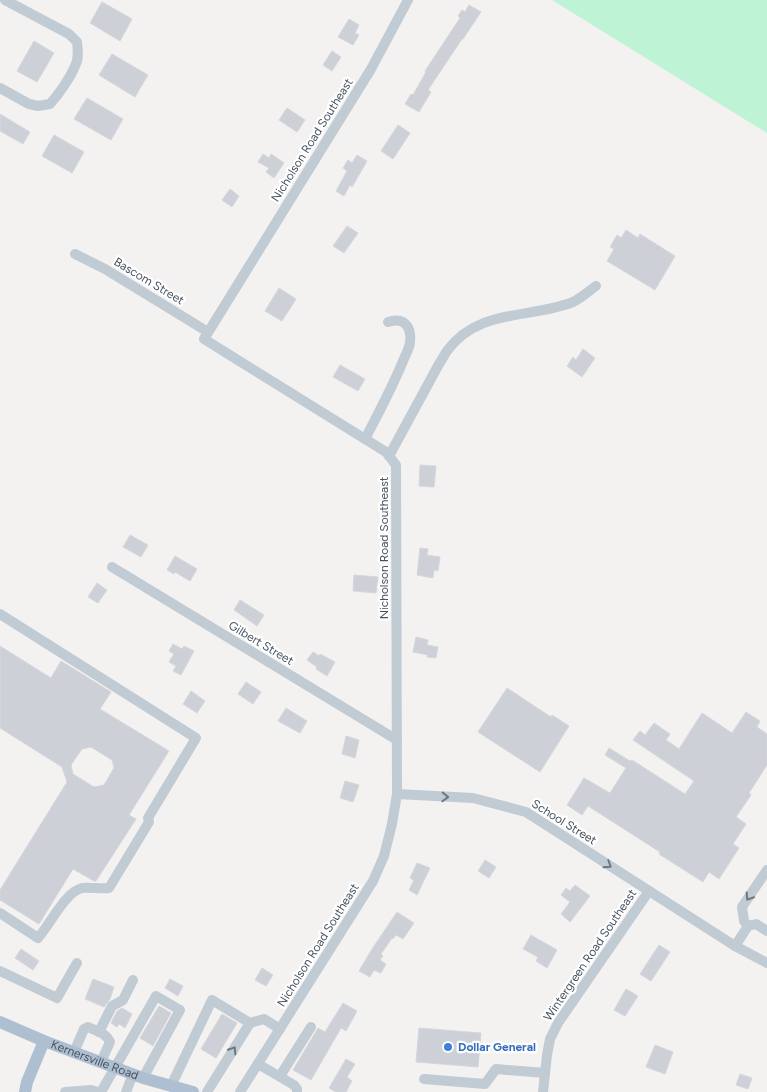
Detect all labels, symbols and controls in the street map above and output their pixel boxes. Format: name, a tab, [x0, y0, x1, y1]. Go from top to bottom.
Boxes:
street label: Nicholson Road Southeast	[268, 75, 356, 204]
street label: Bascom Street	[111, 255, 187, 308]
street label: Nicholson Road Southeast	[377, 476, 391, 619]
street label: Gilbert Street	[226, 618, 296, 668]
one-way arrow	[442, 791, 450, 802]
street label: School Street	[529, 797, 599, 848]
one-way arrow	[603, 858, 612, 868]
street label: Nicholson Road Southeast	[274, 880, 362, 1009]
street label: Wintergreen Road Southeast	[541, 886, 640, 1023]
one-way arrow	[746, 891, 755, 901]
street label: Kernersville Road	[49, 1037, 140, 1083]
place label: Dollar General	[458, 1040, 536, 1054]
marker: Dollar General	[442, 1041, 454, 1053]
one-way arrow	[226, 1047, 236, 1056]

